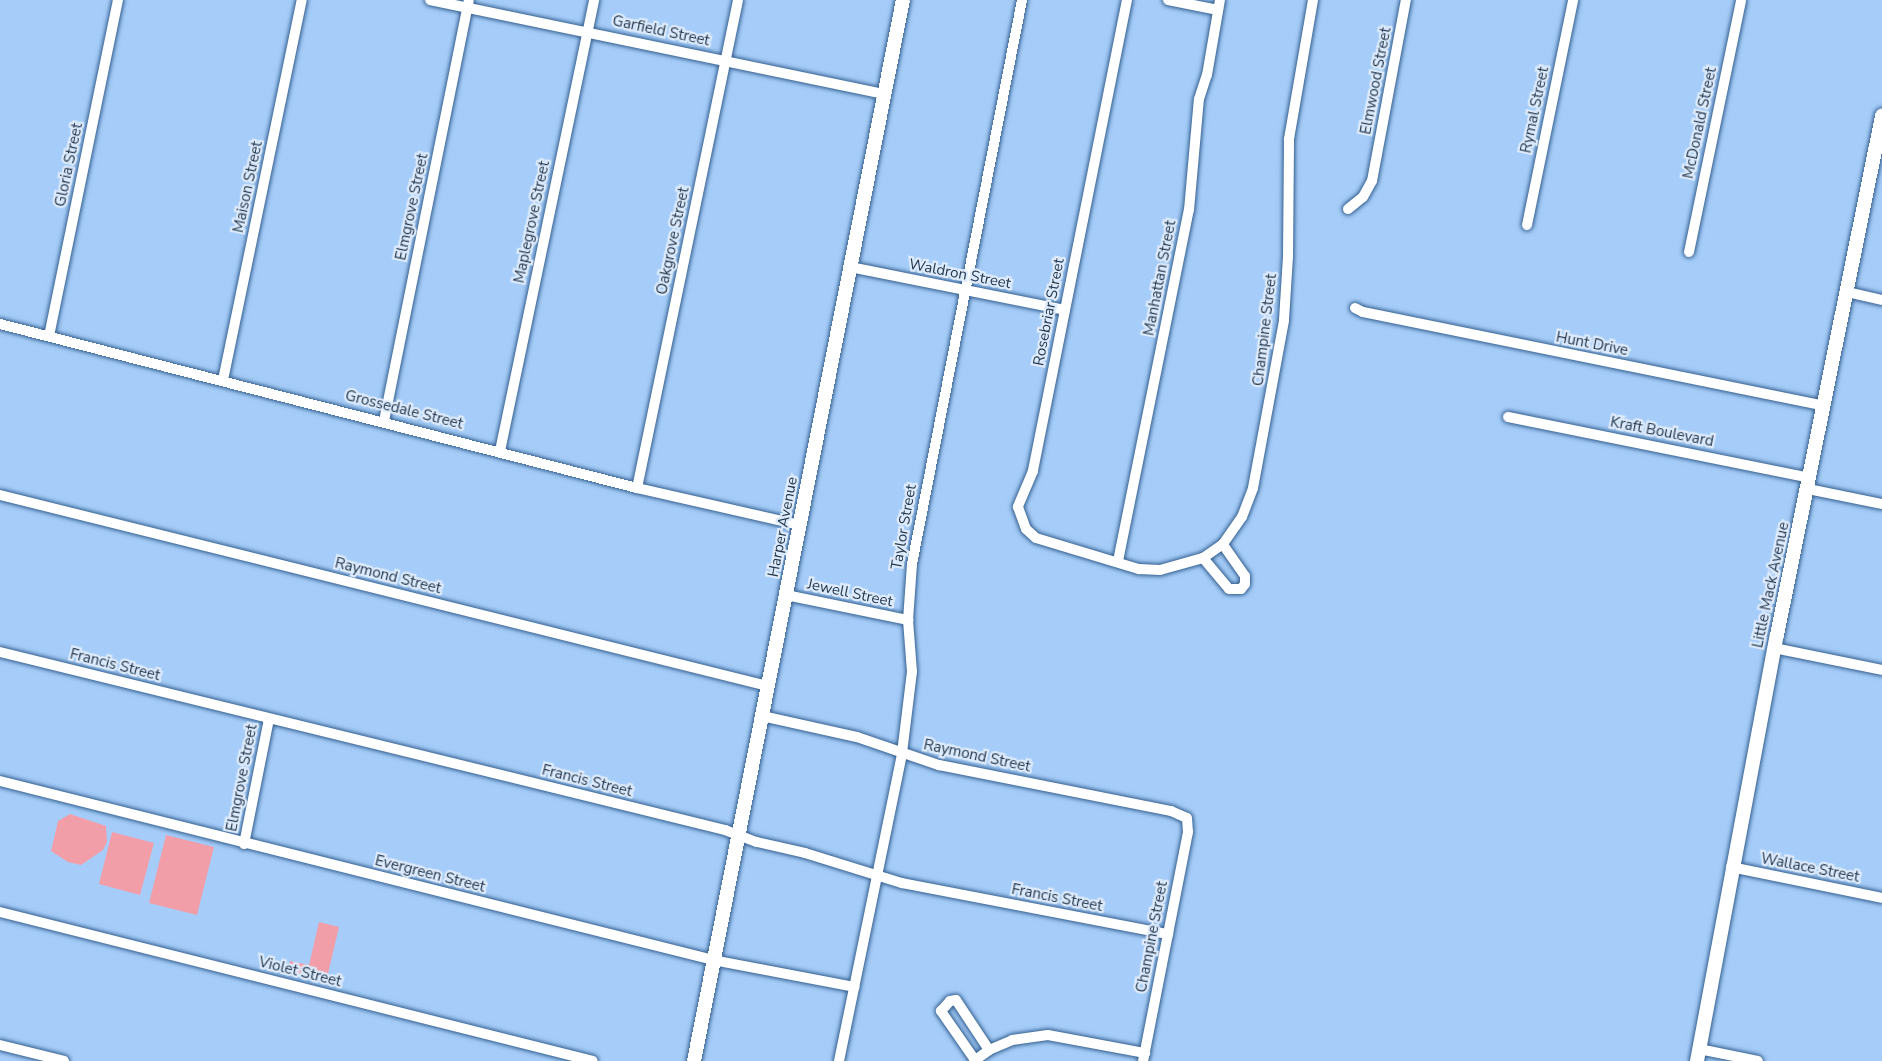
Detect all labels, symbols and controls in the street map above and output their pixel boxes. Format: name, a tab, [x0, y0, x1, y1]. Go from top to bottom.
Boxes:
street label: Garfield Street	[611, 12, 711, 50]
street label: Elmwood Street	[1357, 26, 1395, 136]
street label: Rymal Street	[1517, 65, 1553, 155]
street label: McDonald Street	[1679, 66, 1721, 180]
street label: Gloria Street	[51, 121, 87, 209]
street label: Maison Street	[230, 140, 266, 234]
street label: Elmgrove Street	[392, 152, 432, 262]
street label: Maplegrove Street	[510, 159, 554, 285]
street label: Oakgrove Street	[653, 186, 693, 296]
street label: Manhattan Street	[1140, 219, 1180, 337]
street label: Waldron Street	[907, 255, 1013, 293]
street label: Rosebriar Street	[1030, 257, 1068, 367]
street label: Champine Street	[1249, 273, 1281, 387]
street label: Hunt Drive	[1554, 328, 1630, 360]
street label: Grossedale Street	[343, 387, 465, 433]
street label: Kraft Boulevard	[1609, 413, 1715, 451]
street label: Harper Avenue	[764, 475, 802, 579]
street label: Taylor Street	[888, 483, 920, 571]
street label: Little Mack Avenue	[1749, 520, 1793, 650]
street label: Raymond Street	[333, 554, 443, 598]
street label: Jewell Street	[806, 575, 894, 611]
street label: Francis Street	[68, 645, 162, 685]
street label: Elmgrove Street	[223, 723, 261, 833]
street label: Raymond Street	[922, 736, 1032, 776]
street label: Francis Street	[540, 761, 634, 801]
street label: Wallace Street	[1759, 850, 1861, 886]
street label: Evergreen Street	[373, 852, 487, 896]
street label: Francis Street	[1010, 880, 1104, 916]
street label: Champine Street	[1132, 880, 1172, 994]
street label: Violet Street	[257, 953, 343, 991]

